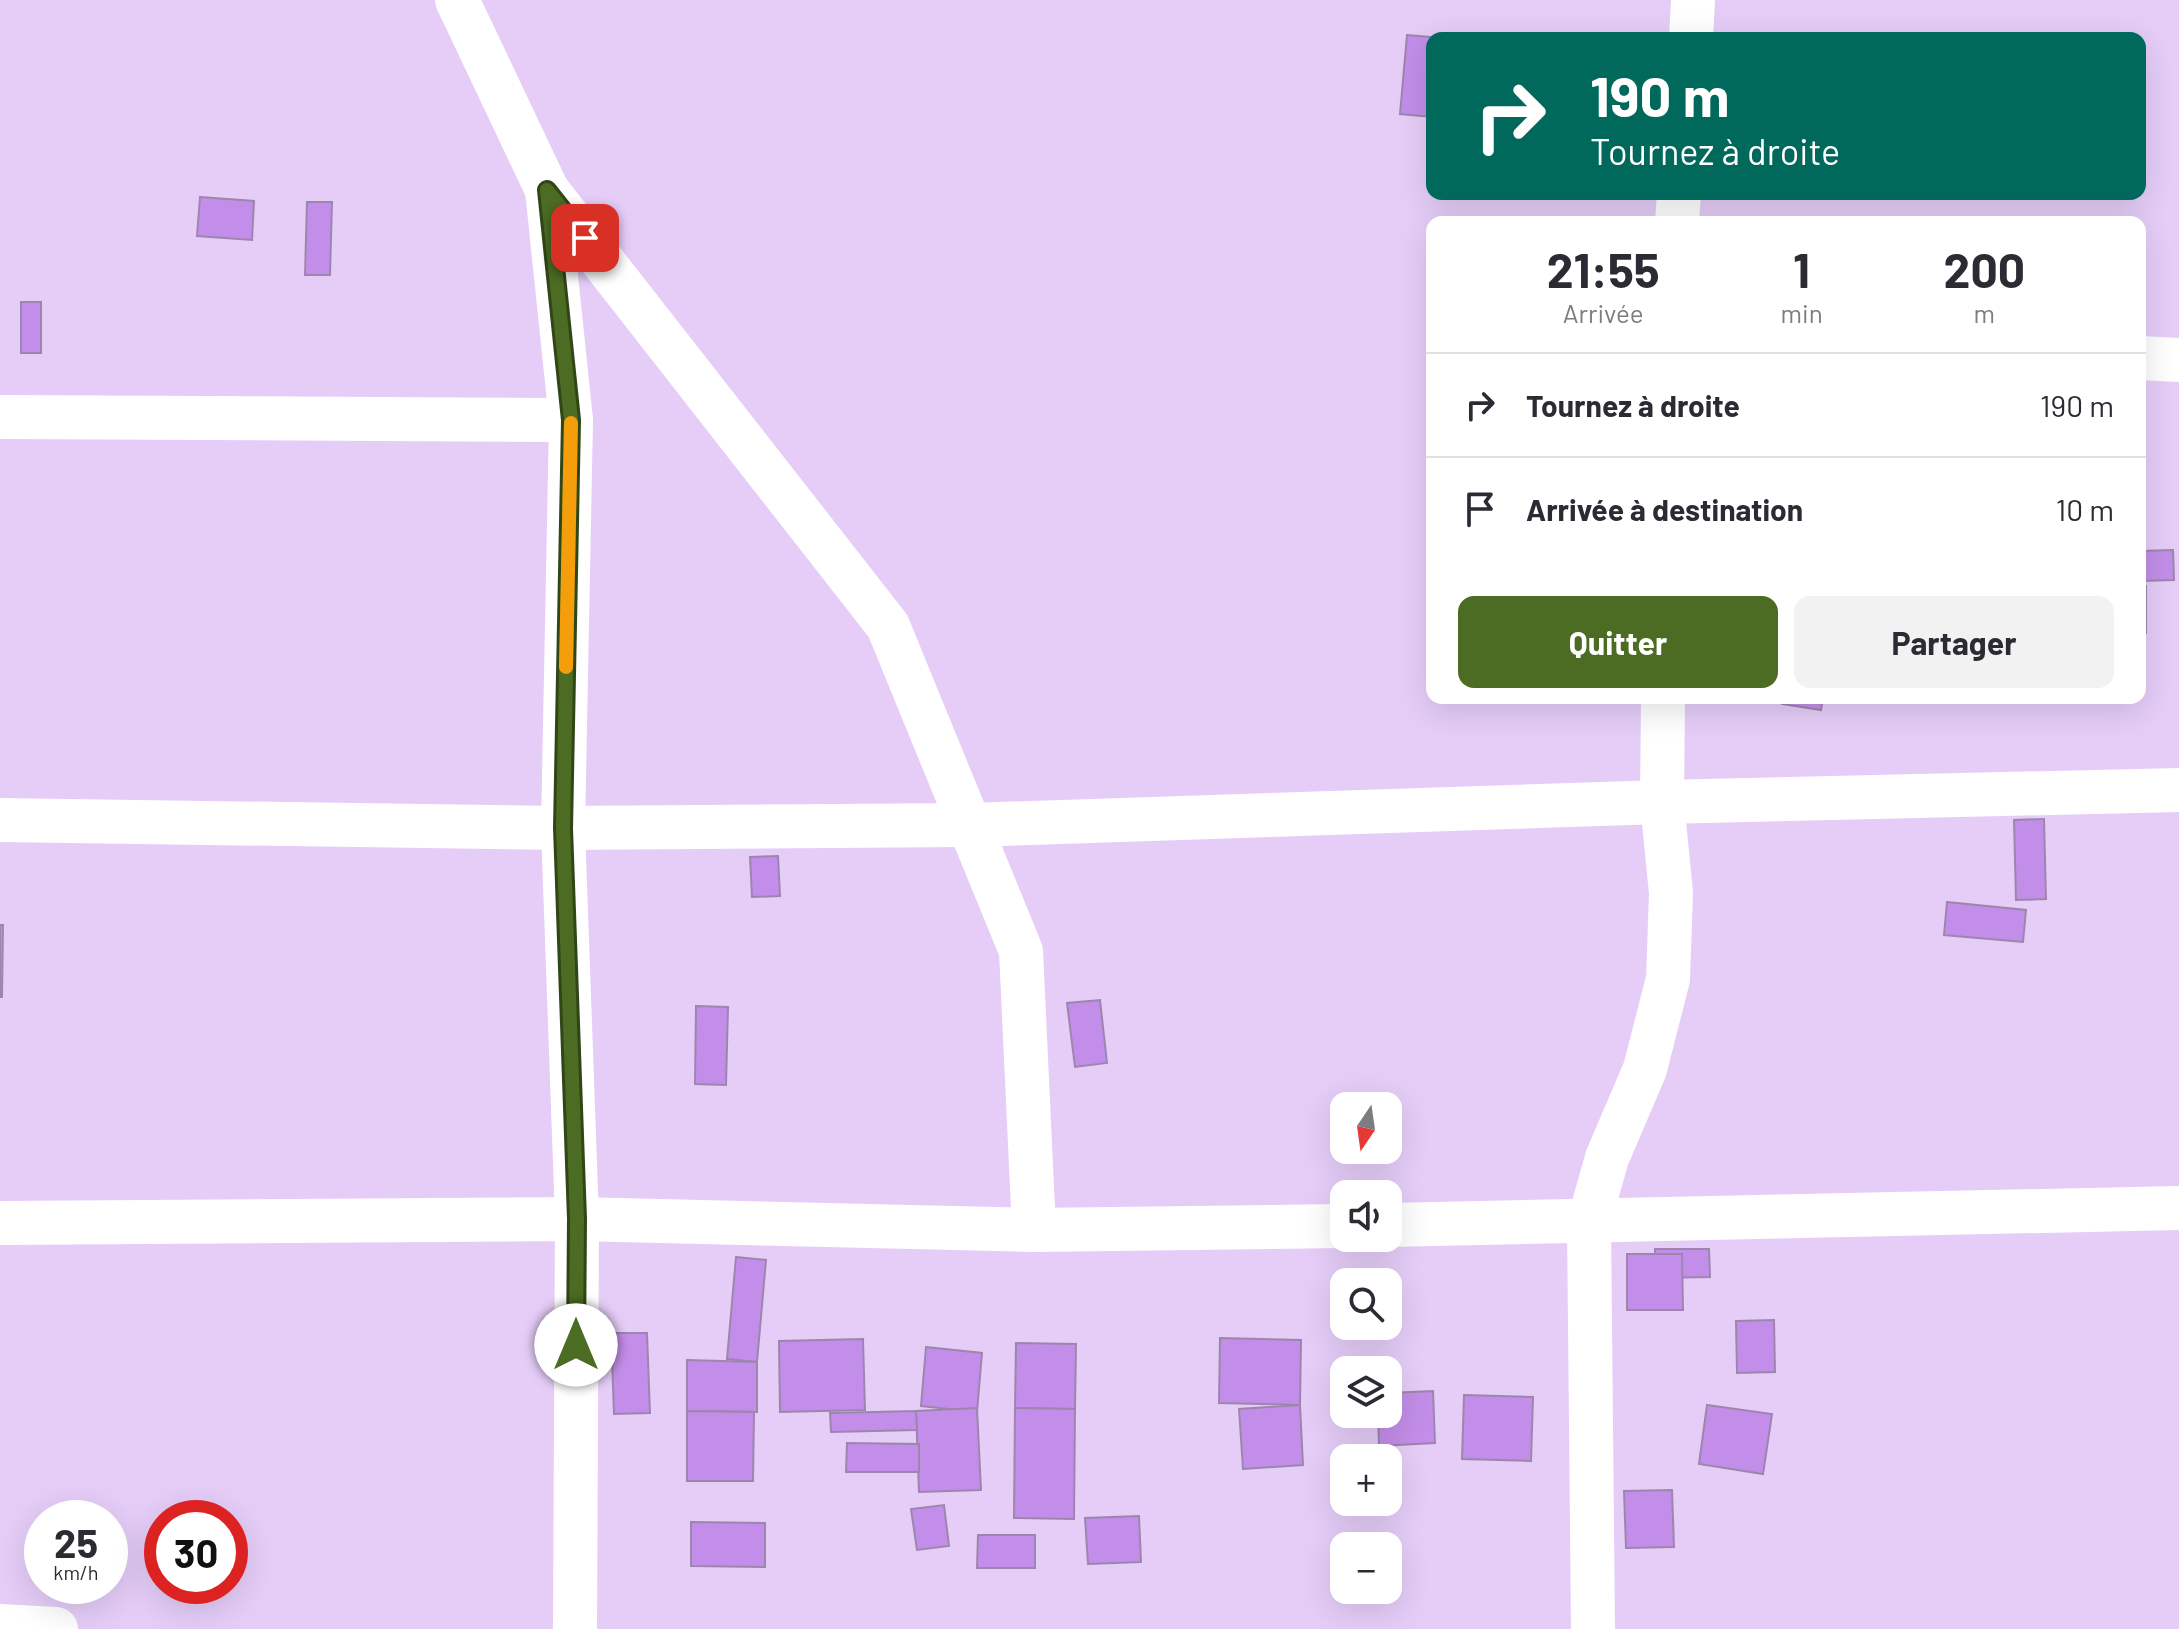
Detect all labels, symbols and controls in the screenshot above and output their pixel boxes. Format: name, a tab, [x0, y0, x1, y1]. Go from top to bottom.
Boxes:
text: 190 m	[1590, 61, 1729, 128]
icon: right	[1458, 64, 1562, 168]
text: Tournez à droite	[1590, 129, 1840, 172]
pin	[551, 204, 619, 272]
icon: arrive	[563, 216, 607, 260]
text: 21:55	[1547, 240, 1660, 298]
text: 1	[1793, 240, 1810, 298]
text: 200	[1944, 240, 2025, 298]
text: Arrivée	[1563, 297, 1644, 328]
text: min	[1781, 297, 1823, 328]
text: m	[1974, 297, 1995, 328]
icon: right	[1458, 383, 1502, 427]
text: Tournez à droite	[1526, 387, 1740, 423]
text: 190 m	[2040, 387, 2114, 423]
icon: arrive	[1458, 487, 1502, 531]
text: Arrivée à destination	[1526, 491, 1803, 527]
text: 10 m	[2056, 491, 2114, 527]
button: Quitter	[1458, 596, 1778, 688]
button: Partager	[1794, 596, 2114, 688]
north arrow	[1330, 1092, 1402, 1164]
map controls	[1330, 1092, 1402, 1604]
button: sound	[1330, 1180, 1402, 1252]
button: search	[1330, 1268, 1402, 1340]
position arrow	[534, 1303, 618, 1387]
button: layers	[1330, 1356, 1402, 1428]
button: +	[1330, 1444, 1402, 1516]
speed limit sign: 30	[144, 1500, 248, 1604]
text: 25	[54, 1518, 98, 1566]
button: −	[1330, 1532, 1402, 1604]
text: km/h	[53, 1560, 99, 1584]

